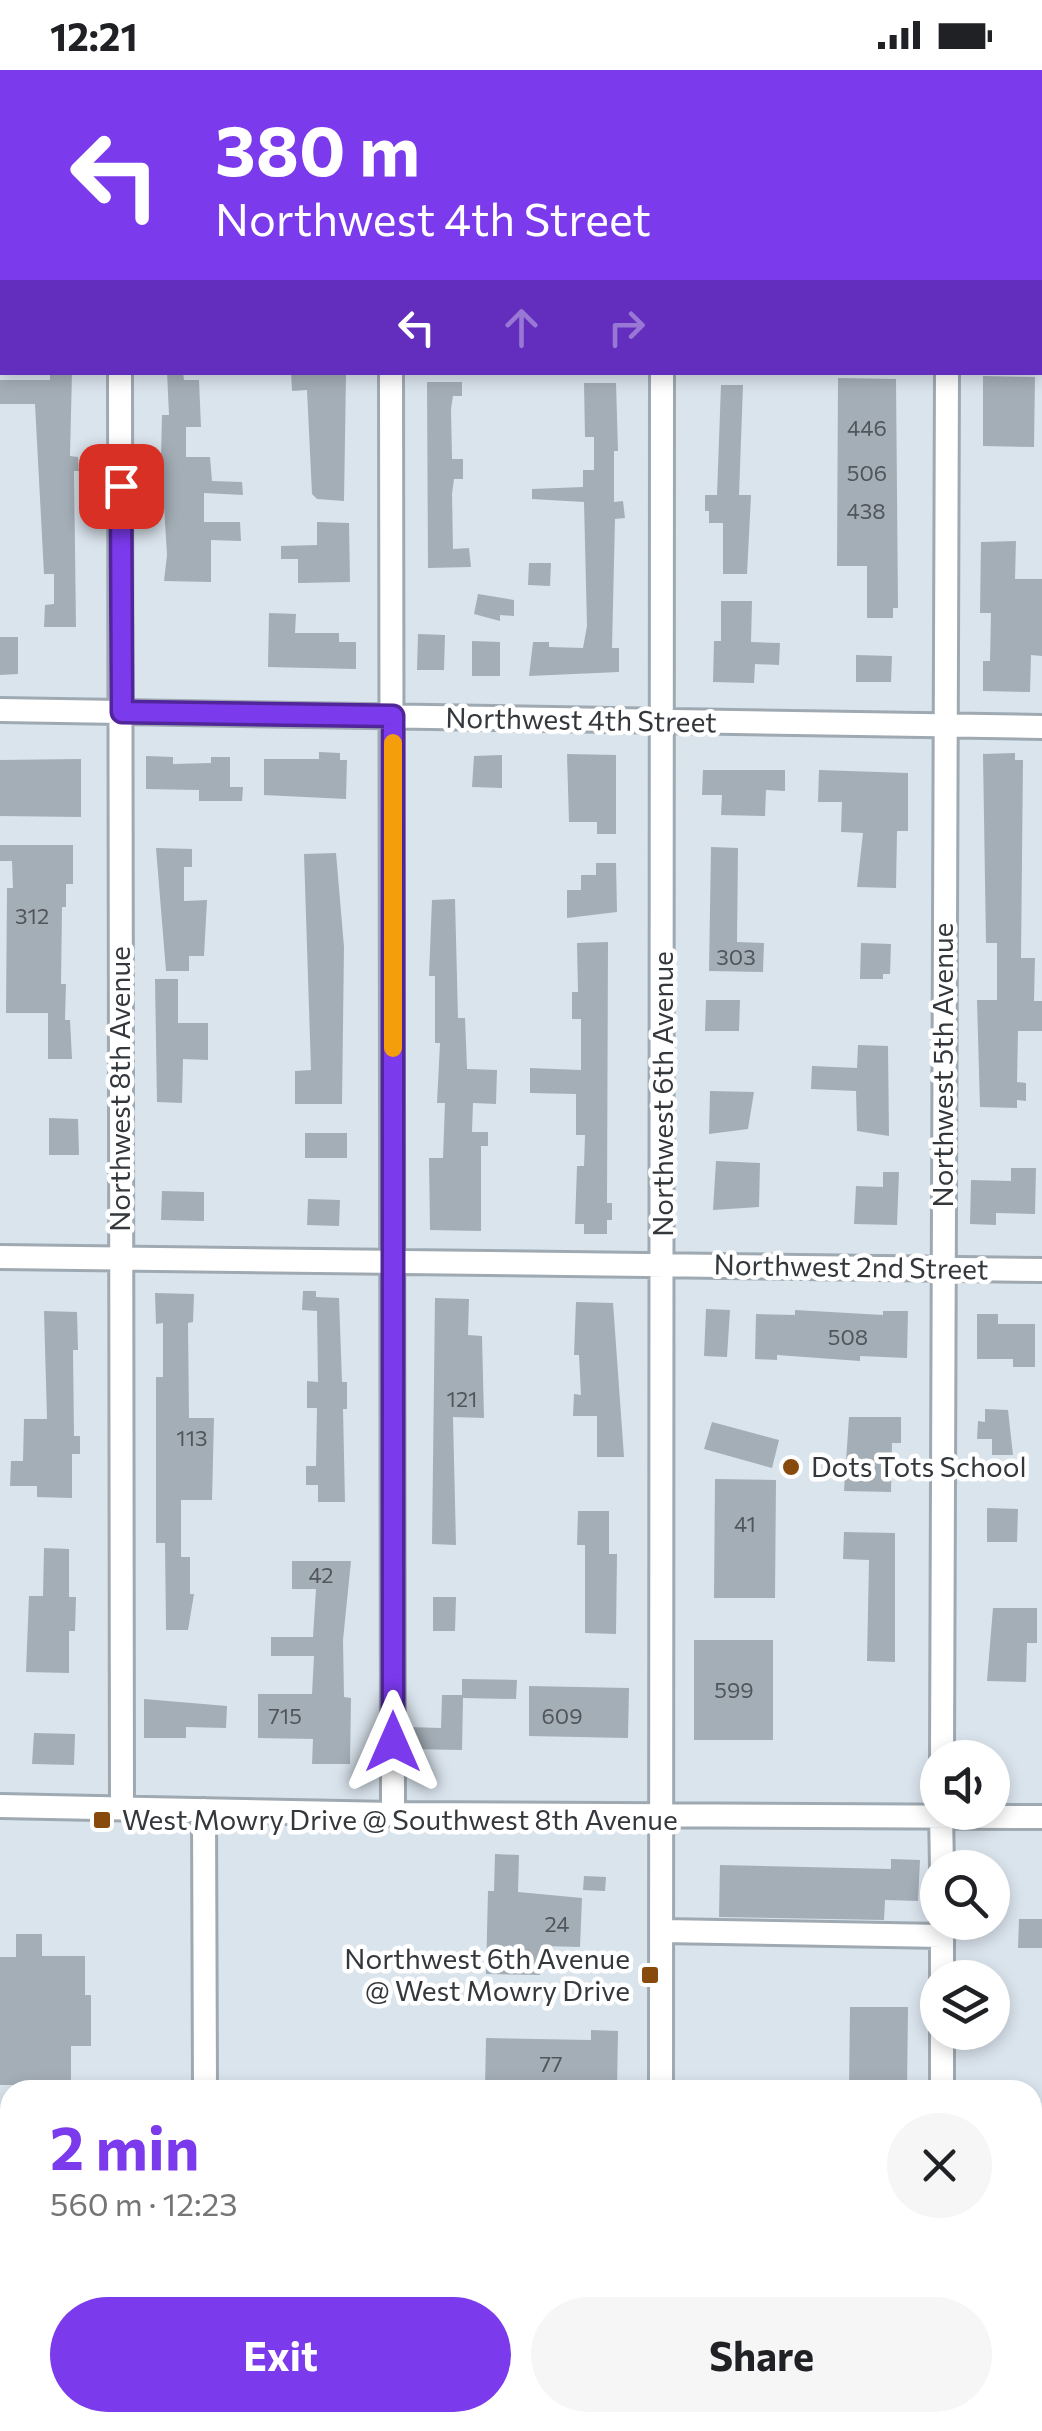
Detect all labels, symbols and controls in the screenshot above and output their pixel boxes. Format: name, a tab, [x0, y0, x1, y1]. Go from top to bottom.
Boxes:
text: 12:21	[50, 12, 138, 59]
text: 380 m	[215, 105, 420, 190]
icon: left	[50, 110, 180, 240]
text: Northwest 4th Street	[215, 190, 651, 245]
icon: left	[389, 300, 444, 355]
icon: ahead	[494, 300, 549, 355]
icon: right	[599, 300, 654, 355]
house number: 446	[847, 414, 887, 441]
pin	[79, 444, 164, 529]
icon: arrive	[94, 459, 149, 514]
house number: 506	[847, 459, 887, 486]
house number: 438	[846, 497, 886, 524]
street label: Northwest 4th Street	[445, 700, 717, 738]
house number: 312	[15, 902, 49, 929]
street label: Northwest 5th Avenue	[925, 923, 959, 1207]
house number: 303	[716, 943, 756, 970]
street label: Northwest 8th Avenue	[102, 946, 136, 1232]
street label: Northwest 6th Avenue	[645, 951, 679, 1237]
street label: Northwest 2nd Street	[713, 1247, 989, 1285]
house number: 508	[828, 1323, 868, 1350]
house number: 121	[446, 1385, 478, 1412]
house number: 113	[176, 1424, 208, 1451]
place label: Dots Tots School	[811, 1449, 1027, 1483]
marker: Dots Tots School	[780, 1456, 802, 1478]
house number: 41	[734, 1510, 756, 1537]
house number: 42	[308, 1561, 334, 1588]
house number: 599	[714, 1676, 754, 1703]
position arrow	[341, 1690, 445, 1794]
house number: 715	[268, 1702, 302, 1729]
house number: 609	[541, 1702, 583, 1729]
map controls	[920, 1740, 1010, 2050]
button: sound	[920, 1740, 1010, 1830]
place label: West Mowry Drive @ Southwest 8th Avenue	[122, 1802, 678, 1836]
marker: West Mowry Drive @ Southwest 8th Avenue	[91, 1809, 113, 1831]
button: search	[920, 1850, 1010, 1940]
house number: 24	[544, 1910, 570, 1937]
place label: Northwest 6th Avenue @ West Mowry Drive	[344, 1941, 630, 2007]
button: layers	[920, 1960, 1010, 2050]
marker: Northwest 6th Avenue @ West Mowry Drive	[639, 1964, 661, 1986]
house number: 77	[539, 2050, 563, 2077]
text: 2 min	[50, 2109, 199, 2182]
button: close	[887, 2113, 992, 2218]
text: 560 m · 12:23	[50, 2183, 238, 2223]
button: Exit	[50, 2297, 511, 2412]
button: Share	[531, 2297, 992, 2412]

